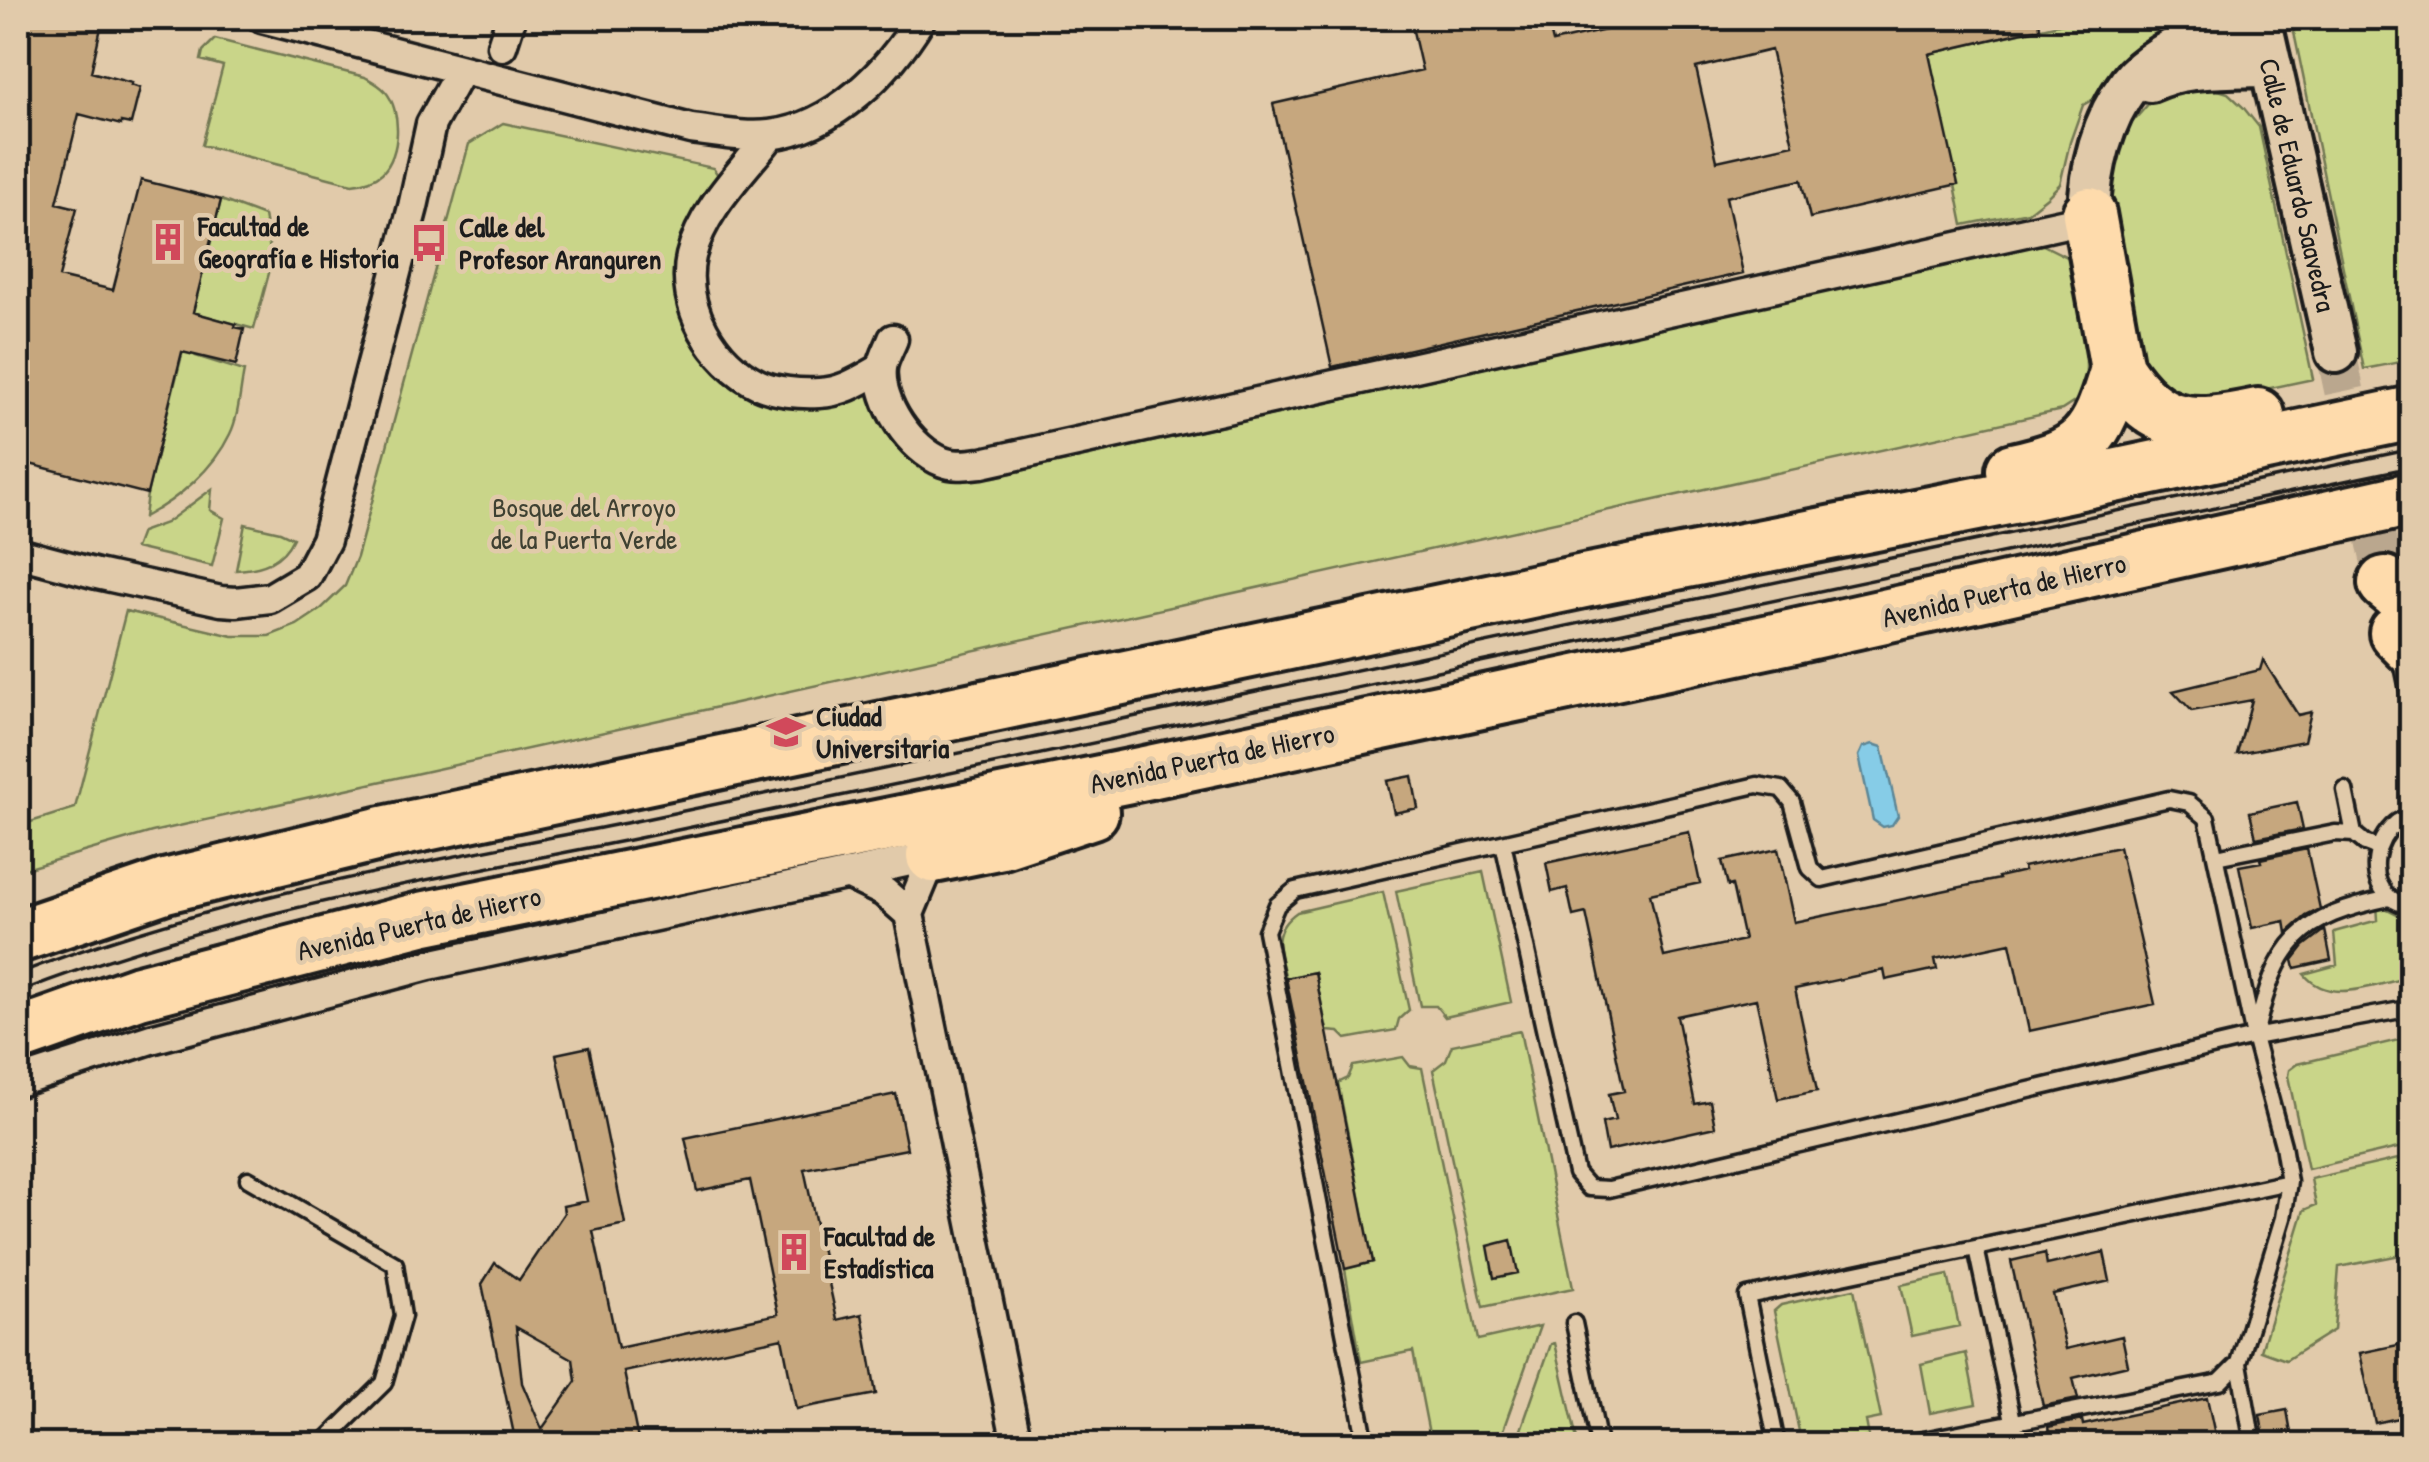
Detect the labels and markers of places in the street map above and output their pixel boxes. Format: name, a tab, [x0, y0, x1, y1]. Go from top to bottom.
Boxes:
place label: Facultad de Geografía e Historia	[197, 207, 399, 278]
place label: Calle del Profesor Aranguren	[459, 208, 661, 279]
building icon: Facultad de Geografía e Historia	[147, 221, 189, 263]
bus stop icon: Calle del Profesor Aranguren	[408, 222, 450, 264]
place label: Ciudad Universitaria	[816, 697, 949, 767]
school or university icon: Ciudad Universitaria	[765, 711, 807, 753]
place label: Facultad de Estadística	[823, 1217, 936, 1287]
building icon: Facultad de Estadística	[773, 1231, 815, 1273]

